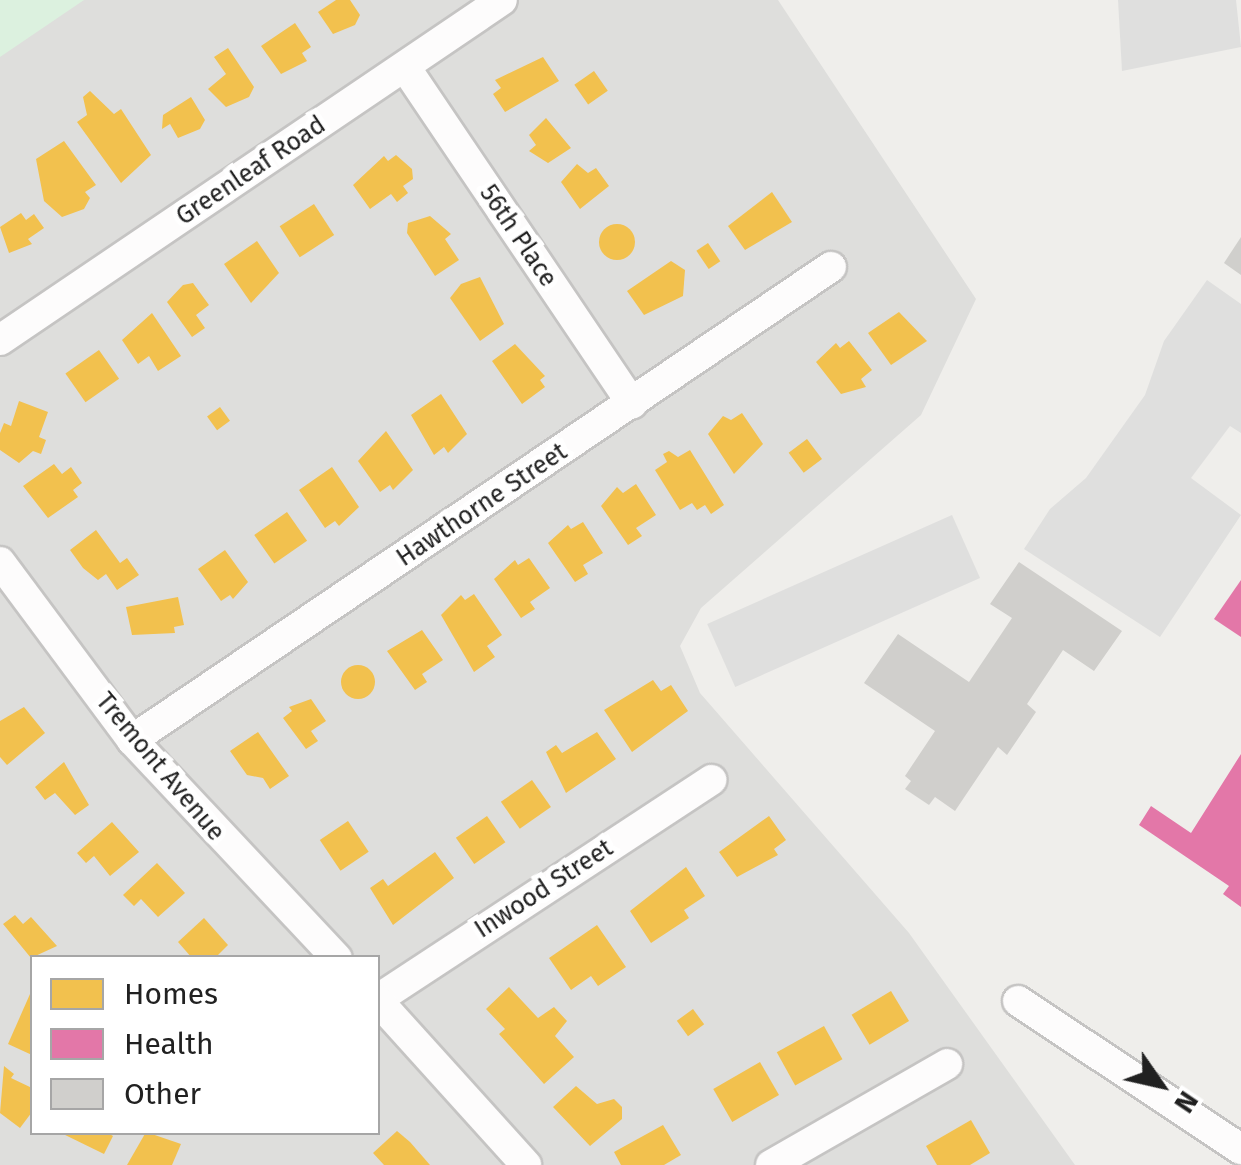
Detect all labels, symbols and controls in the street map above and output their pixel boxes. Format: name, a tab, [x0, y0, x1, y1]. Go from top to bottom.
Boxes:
street label: Greenleaf Road	[171, 110, 331, 232]
street label: 56th Place	[473, 179, 563, 293]
street label: Hawthorne Street	[391, 437, 573, 573]
street label: Tremont Avenue	[89, 687, 231, 847]
street label: Inwood Street	[469, 833, 619, 945]
legend	[30, 955, 380, 1135]
text: Homes	[124, 976, 218, 1012]
text: Health	[124, 1026, 214, 1062]
north arrow	[1111, 1035, 1211, 1135]
text: Other	[124, 1076, 201, 1112]
text: N	[1167, 1085, 1205, 1119]

